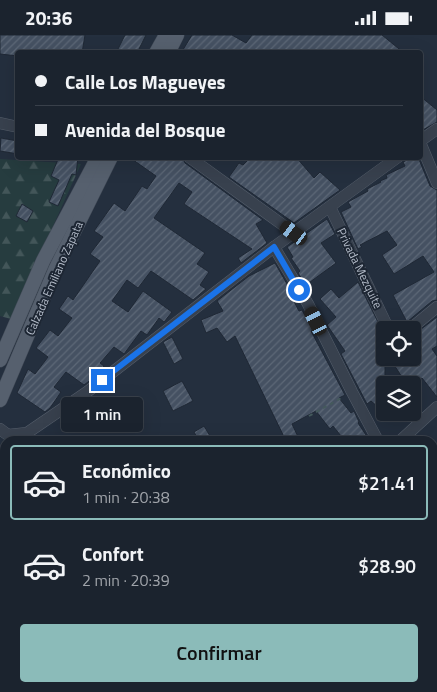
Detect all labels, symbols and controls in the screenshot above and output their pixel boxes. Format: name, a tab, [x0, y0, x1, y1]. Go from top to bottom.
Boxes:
text: 20:36	[25, 3, 72, 32]
text: Calle Los Magueyes	[65, 67, 226, 96]
text: Avenida del Bosque	[65, 115, 226, 144]
street label: Calzada Emiliano Zapata	[20, 218, 88, 338]
car	[277, 218, 310, 248]
street label: Privada Mezquite	[332, 224, 388, 312]
route start	[288, 279, 310, 301]
car	[302, 304, 329, 338]
map controls	[376, 321, 421, 421]
button: locate	[376, 321, 421, 366]
route end	[91, 369, 113, 391]
button: layers	[376, 376, 421, 421]
callout: 1 min	[61, 397, 143, 433]
text: 1 min	[83, 402, 121, 426]
text: Económico	[82, 456, 171, 485]
icon: car	[22, 460, 67, 505]
text: $21.41	[358, 468, 416, 497]
text: 1 min · 20:38	[82, 485, 170, 509]
text: Confort	[82, 539, 144, 568]
icon: car	[22, 543, 67, 588]
text: $28.90	[358, 551, 416, 580]
text: 2 min · 20:39	[82, 568, 170, 592]
button: Confirmar	[20, 624, 418, 682]

